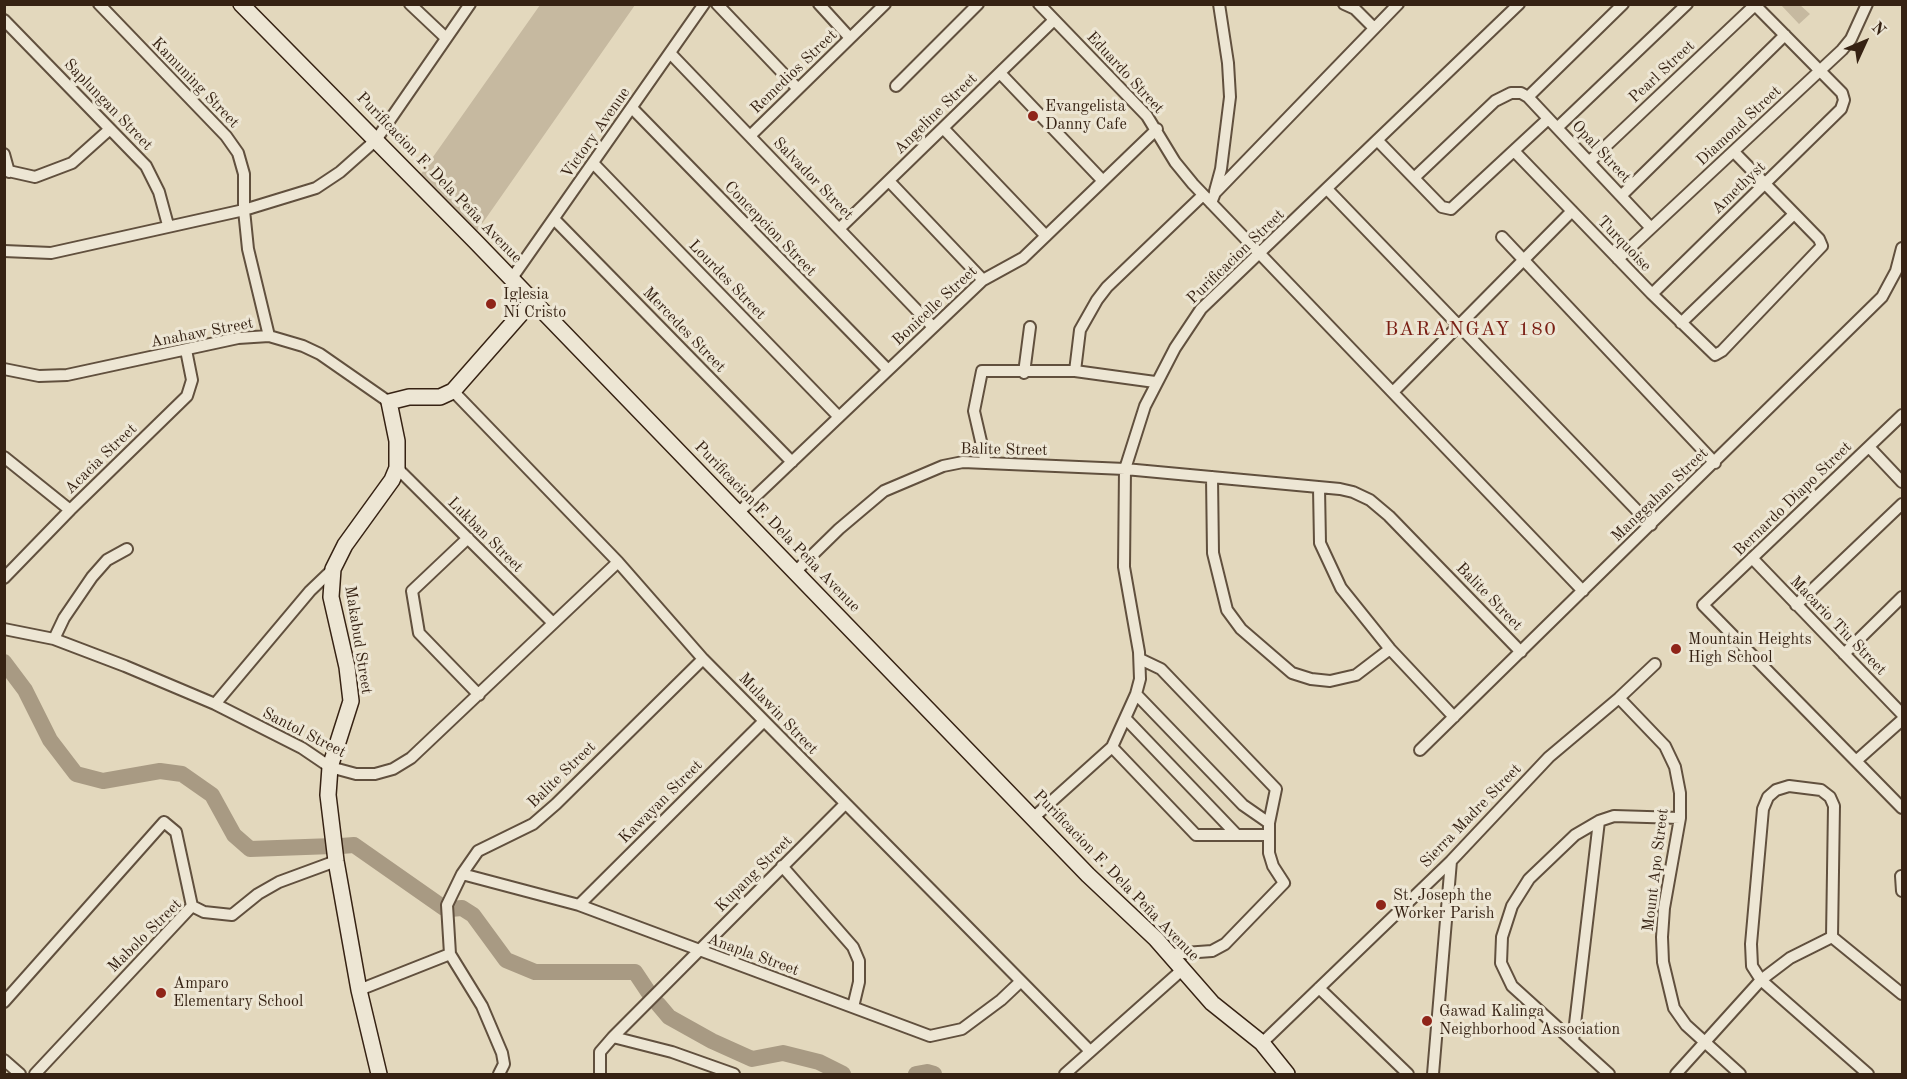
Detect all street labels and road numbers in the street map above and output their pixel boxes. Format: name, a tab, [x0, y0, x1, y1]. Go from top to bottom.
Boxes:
street label: Remedios Street	[747, 26, 841, 118]
street label: Eduardo Street	[1082, 28, 1168, 118]
street label: Kamuning Street	[147, 34, 243, 132]
street label: Pearl Street	[1625, 37, 1699, 107]
street label: Saplungan Street	[60, 55, 156, 155]
street label: Angeline Street	[890, 69, 982, 159]
street label: Diamond Street	[1693, 82, 1785, 170]
street label: Victory Avenue	[558, 84, 634, 182]
street label: Purificacion F. Dela Peña Avenue	[352, 88, 526, 268]
street label: Opal Street	[1567, 117, 1635, 187]
street label: Salvador Street	[769, 134, 857, 224]
street label: Amethyst	[1708, 158, 1770, 218]
street label: Concepcion Street	[720, 177, 820, 281]
street label: Purificacion Street	[1183, 205, 1289, 309]
street label: Turquoise	[1593, 212, 1655, 276]
street label: Lourdes Street	[684, 236, 770, 324]
street label: Bonicelle Street	[889, 262, 981, 350]
street label: Mercedes Street	[638, 283, 730, 377]
street label: Anahaw Street	[149, 314, 255, 352]
street label: Acacia Street	[61, 420, 141, 498]
street label: Purificacion F. Dela Peña Avenue	[690, 437, 864, 617]
street label: Bernardo Diapo Street	[1730, 438, 1856, 560]
street label: Balite Street	[960, 440, 1048, 460]
street label: Manggahan Street	[1608, 444, 1712, 546]
street label: Lukban Street	[443, 493, 527, 577]
street label: Balite Street	[1452, 559, 1526, 635]
street label: Macario Tiu Street	[1786, 572, 1890, 680]
street label: Makabud Street	[340, 584, 376, 696]
street label: Mulawin Street	[734, 669, 822, 759]
street label: Santol Street	[259, 704, 349, 762]
street label: Balite Street	[524, 738, 600, 812]
street label: Kawayan Street	[615, 756, 707, 848]
street label: Sierra Madre Street	[1416, 760, 1526, 872]
street label: Purificacion F. Dela Peña Avenue	[1029, 786, 1203, 966]
street label: Mount Apo Street	[1639, 807, 1673, 933]
street label: Kupang Street	[712, 832, 796, 916]
street label: Mabolo Street	[104, 895, 186, 977]
street label: Anapla Street	[705, 930, 801, 980]

